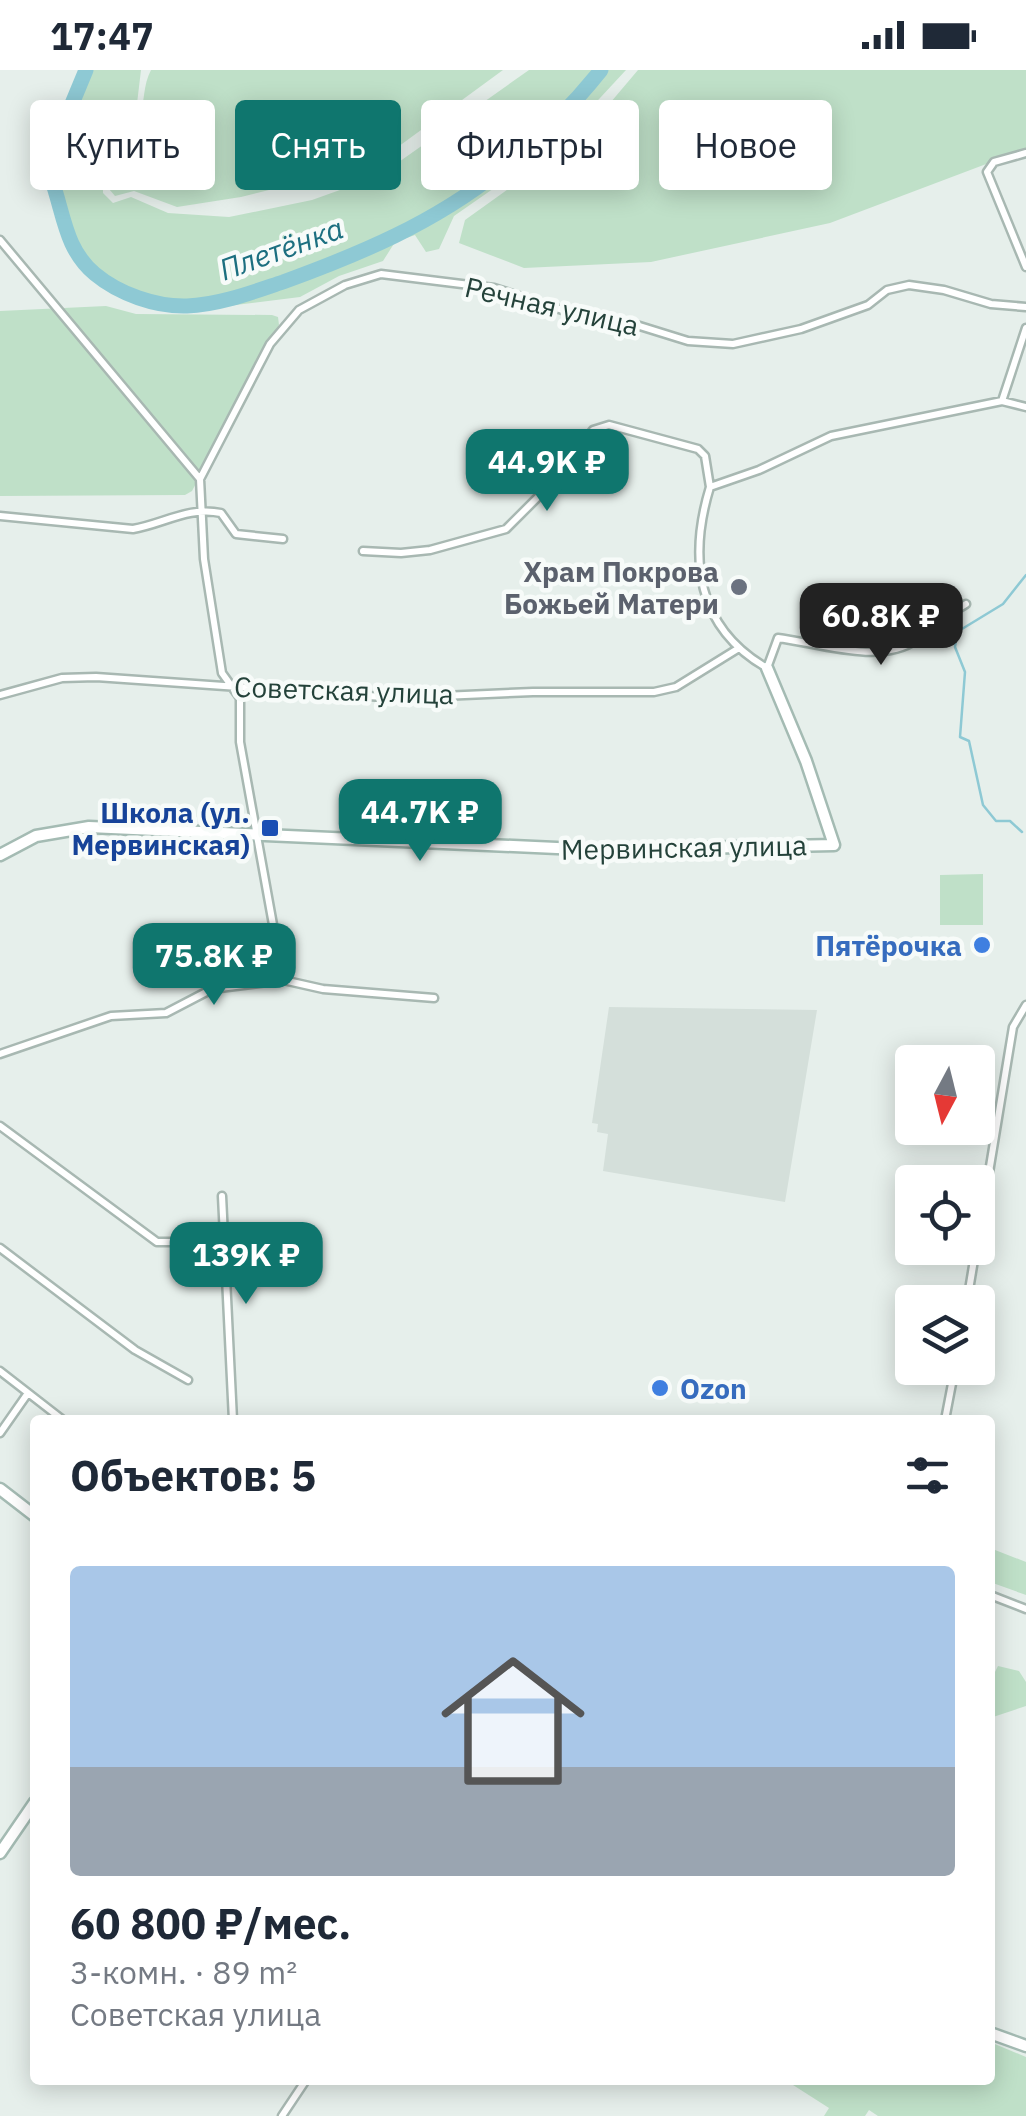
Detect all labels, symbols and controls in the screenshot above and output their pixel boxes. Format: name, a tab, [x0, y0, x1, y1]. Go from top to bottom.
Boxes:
text: 17:47	[50, 11, 154, 60]
chip: Купить	[30, 100, 215, 190]
chip: Снять	[235, 100, 401, 190]
chip: Фильтры	[421, 100, 639, 190]
chip: Новое	[659, 100, 832, 190]
water label: Плетёнка	[213, 208, 349, 288]
street label: Речная улица	[461, 268, 643, 344]
pin: 44.9K ₽	[455, 429, 639, 514]
text: 44.9K ₽	[488, 440, 606, 482]
place label: Храм Покрова Божьей Матери	[504, 553, 719, 622]
marker: Храм Покрова Божьей Матери	[728, 576, 750, 598]
pin: 60.8K ₽	[789, 583, 973, 668]
text: 60.8K ₽	[822, 594, 940, 636]
street label: Советская улица	[233, 668, 455, 712]
pin: 44.7K ₽	[328, 779, 512, 864]
text: 44.7K ₽	[361, 790, 479, 832]
place label: Школа (ул. Мервинская)	[71, 794, 250, 863]
marker: Школа (ул. Мервинская)	[259, 817, 281, 839]
street label: Мервинская улица	[561, 826, 807, 868]
pin: 75.8K ₽	[122, 923, 306, 1008]
place label: Пятёрочка	[815, 927, 962, 964]
text: 75.8K ₽	[155, 934, 273, 976]
marker: Пятёрочка	[971, 934, 993, 956]
north arrow	[895, 1045, 995, 1145]
map controls	[895, 1045, 995, 1385]
button: locate	[895, 1165, 995, 1265]
pin: 139K ₽	[165, 1222, 327, 1307]
text: 139K ₽	[192, 1233, 300, 1275]
button: layers	[895, 1285, 995, 1385]
place label: Ozon	[680, 1370, 747, 1407]
marker: Ozon	[649, 1377, 671, 1399]
text: Объектов: 5	[70, 1448, 316, 1503]
icon: filters	[900, 1448, 955, 1503]
icon: home	[423, 1631, 603, 1811]
text: 60 800 ₽/мес.	[70, 1896, 351, 1951]
text: 3-комн. · 89 m²	[70, 1951, 297, 1993]
text: Советская улица	[70, 1993, 321, 2035]

